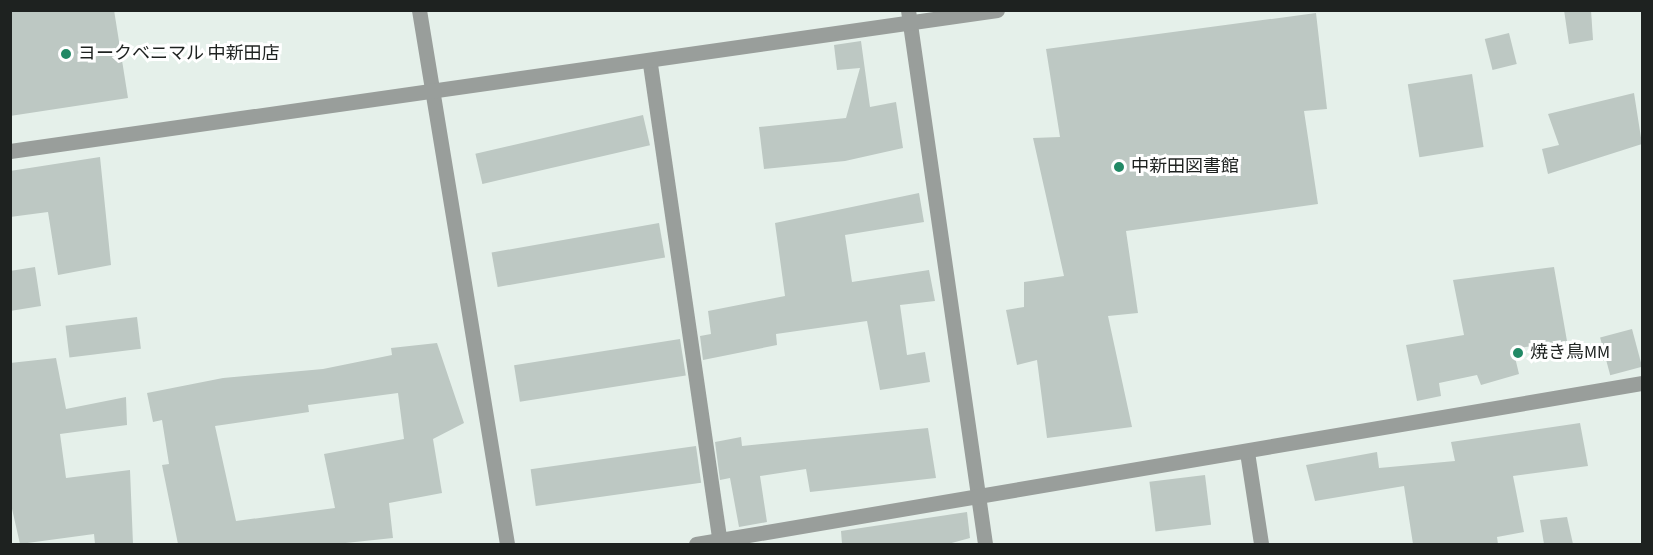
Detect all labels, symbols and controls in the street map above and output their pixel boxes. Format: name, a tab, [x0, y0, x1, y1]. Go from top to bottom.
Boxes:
place label: ヨークベニマル 中新田店	[78, 43, 280, 65]
marker: ヨークベニマル 中新田店	[59, 47, 73, 61]
place label: 中新田図書館	[1131, 156, 1239, 178]
marker: 中新田図書館	[1112, 160, 1126, 174]
place label: 焼き鳥MM	[1530, 342, 1610, 364]
marker: 焼き鳥MM	[1511, 346, 1525, 360]

